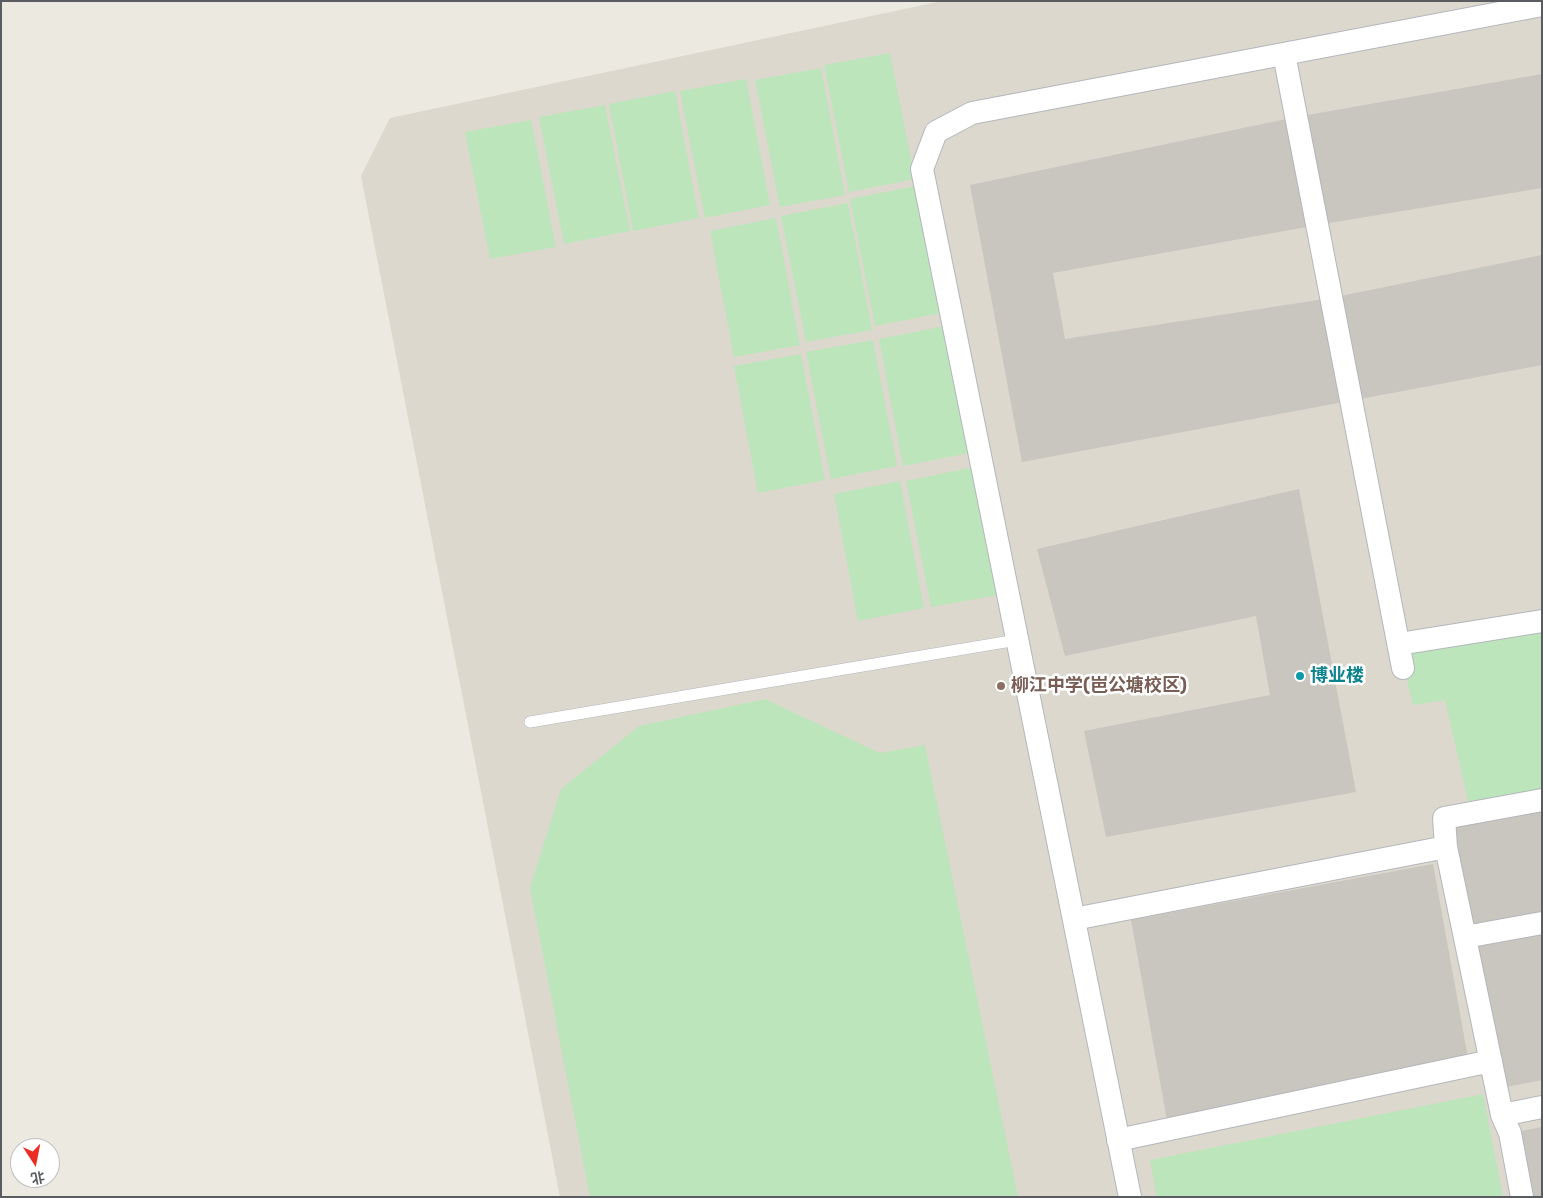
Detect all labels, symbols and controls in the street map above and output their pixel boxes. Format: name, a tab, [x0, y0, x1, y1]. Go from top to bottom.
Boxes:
place label: 博业楼	[1310, 665, 1364, 687]
marker: 博业楼	[1294, 670, 1306, 682]
place label: 柳江中学(岜公塘校区)	[1011, 675, 1187, 697]
marker: 柳江中学(岜公塘校区)	[995, 680, 1007, 692]
north arrow	[10, 1138, 60, 1188]
text: 北	[29, 1168, 46, 1187]

